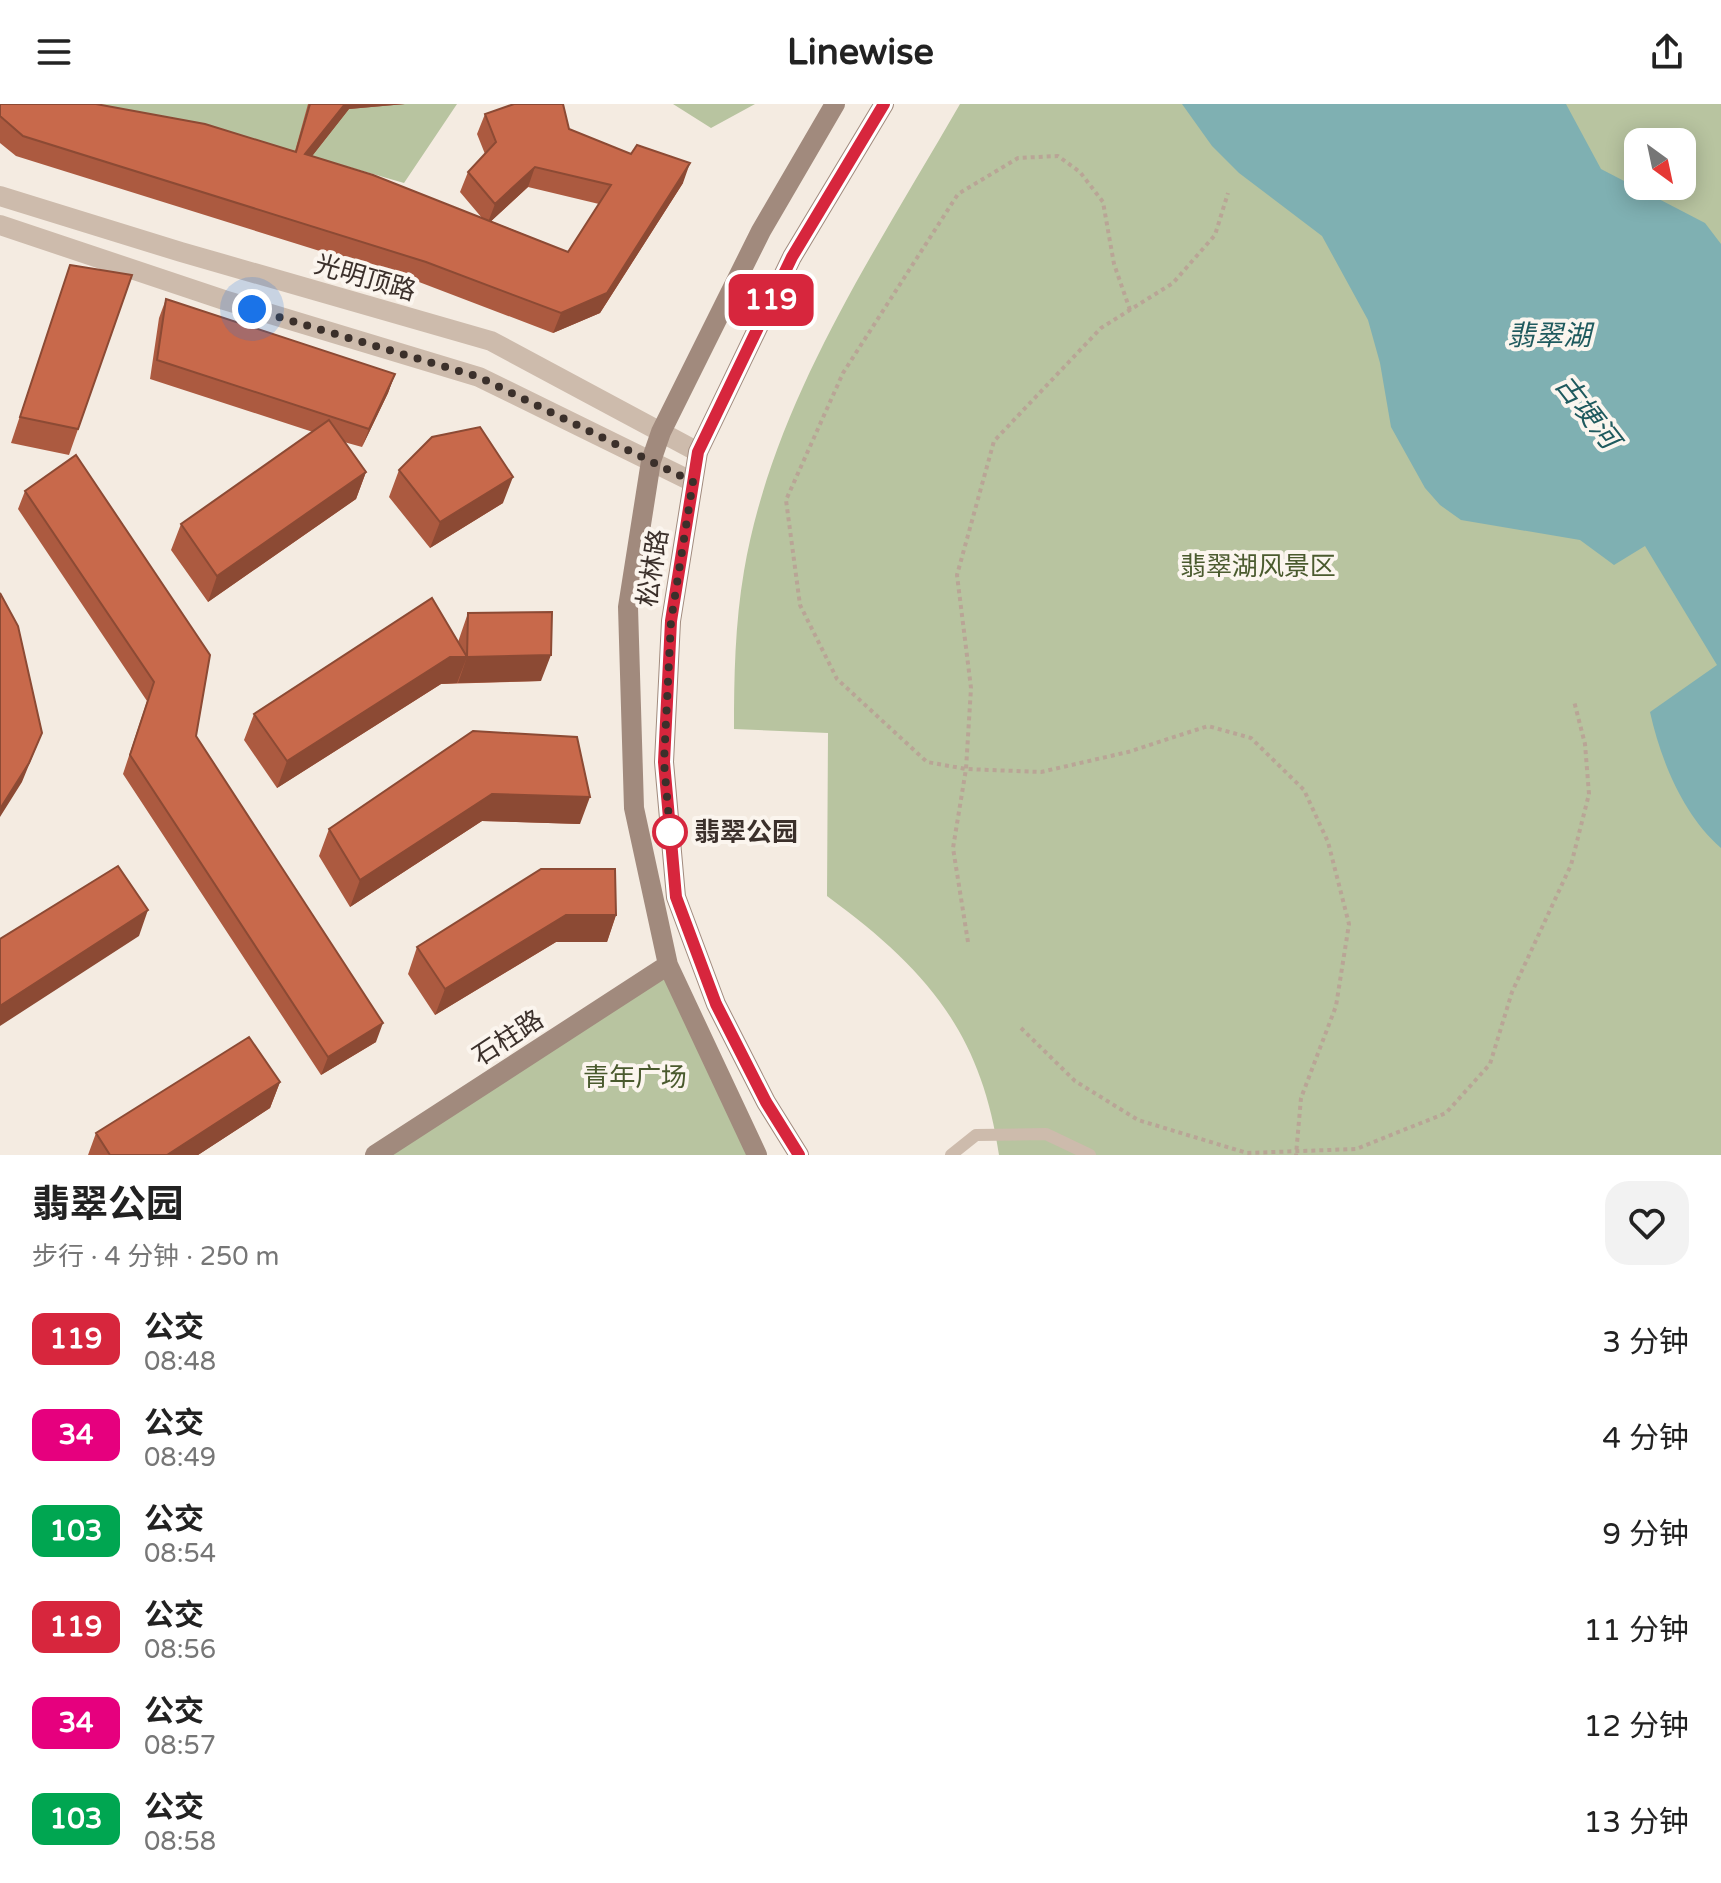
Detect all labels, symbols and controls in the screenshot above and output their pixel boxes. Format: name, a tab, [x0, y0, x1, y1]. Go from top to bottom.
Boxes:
icon: menu	[32, 30, 76, 74]
icon: share	[1645, 30, 1689, 74]
text: Linewise	[787, 31, 934, 74]
north arrow	[1624, 128, 1696, 200]
map controls	[1624, 128, 1696, 200]
street label: 光明顶路	[311, 249, 419, 307]
line badge: 119	[725, 274, 817, 326]
text: 119	[745, 283, 797, 317]
your location	[232, 289, 272, 329]
water label: 翡翠湖	[1507, 319, 1595, 353]
water label: 古埂河	[1548, 368, 1629, 459]
street label: 松林路	[632, 527, 674, 609]
park label: 翡翠湖风景区	[1180, 551, 1336, 582]
marker: 翡翠公园	[653, 815, 687, 849]
place label: 翡翠公园	[694, 817, 798, 848]
street label: 石柱路	[467, 1004, 549, 1072]
park label: 青年广场	[583, 1062, 687, 1093]
button: heart	[1605, 1181, 1689, 1265]
text: 翡翠公园	[32, 1182, 184, 1228]
text: 步行 · 4 分钟 · 250 m	[32, 1241, 279, 1272]
text: 公交	[144, 1309, 204, 1346]
text: 119	[50, 1322, 102, 1356]
text: 3 分钟	[1602, 1324, 1689, 1361]
text: 08:48	[144, 1346, 216, 1377]
text: 公交	[144, 1405, 204, 1442]
text: 34	[58, 1418, 94, 1452]
text: 4 分钟	[1602, 1420, 1689, 1457]
text: 08:49	[144, 1442, 216, 1473]
text: 公交	[144, 1501, 204, 1538]
text: 103	[50, 1514, 102, 1548]
text: 9 分钟	[1602, 1516, 1689, 1553]
text: 08:54	[144, 1538, 216, 1569]
text: 公交	[144, 1597, 204, 1634]
text: 119	[50, 1610, 102, 1644]
text: 11 分钟	[1584, 1612, 1689, 1649]
text: 08:56	[144, 1634, 216, 1665]
text: 公交	[144, 1693, 204, 1730]
text: 34	[58, 1706, 94, 1740]
text: 12 分钟	[1584, 1708, 1689, 1745]
text: 08:57	[144, 1730, 216, 1761]
text: 公交	[144, 1789, 204, 1826]
text: 103	[50, 1802, 102, 1836]
text: 13 分钟	[1584, 1804, 1689, 1841]
text: 08:58	[144, 1826, 216, 1857]

